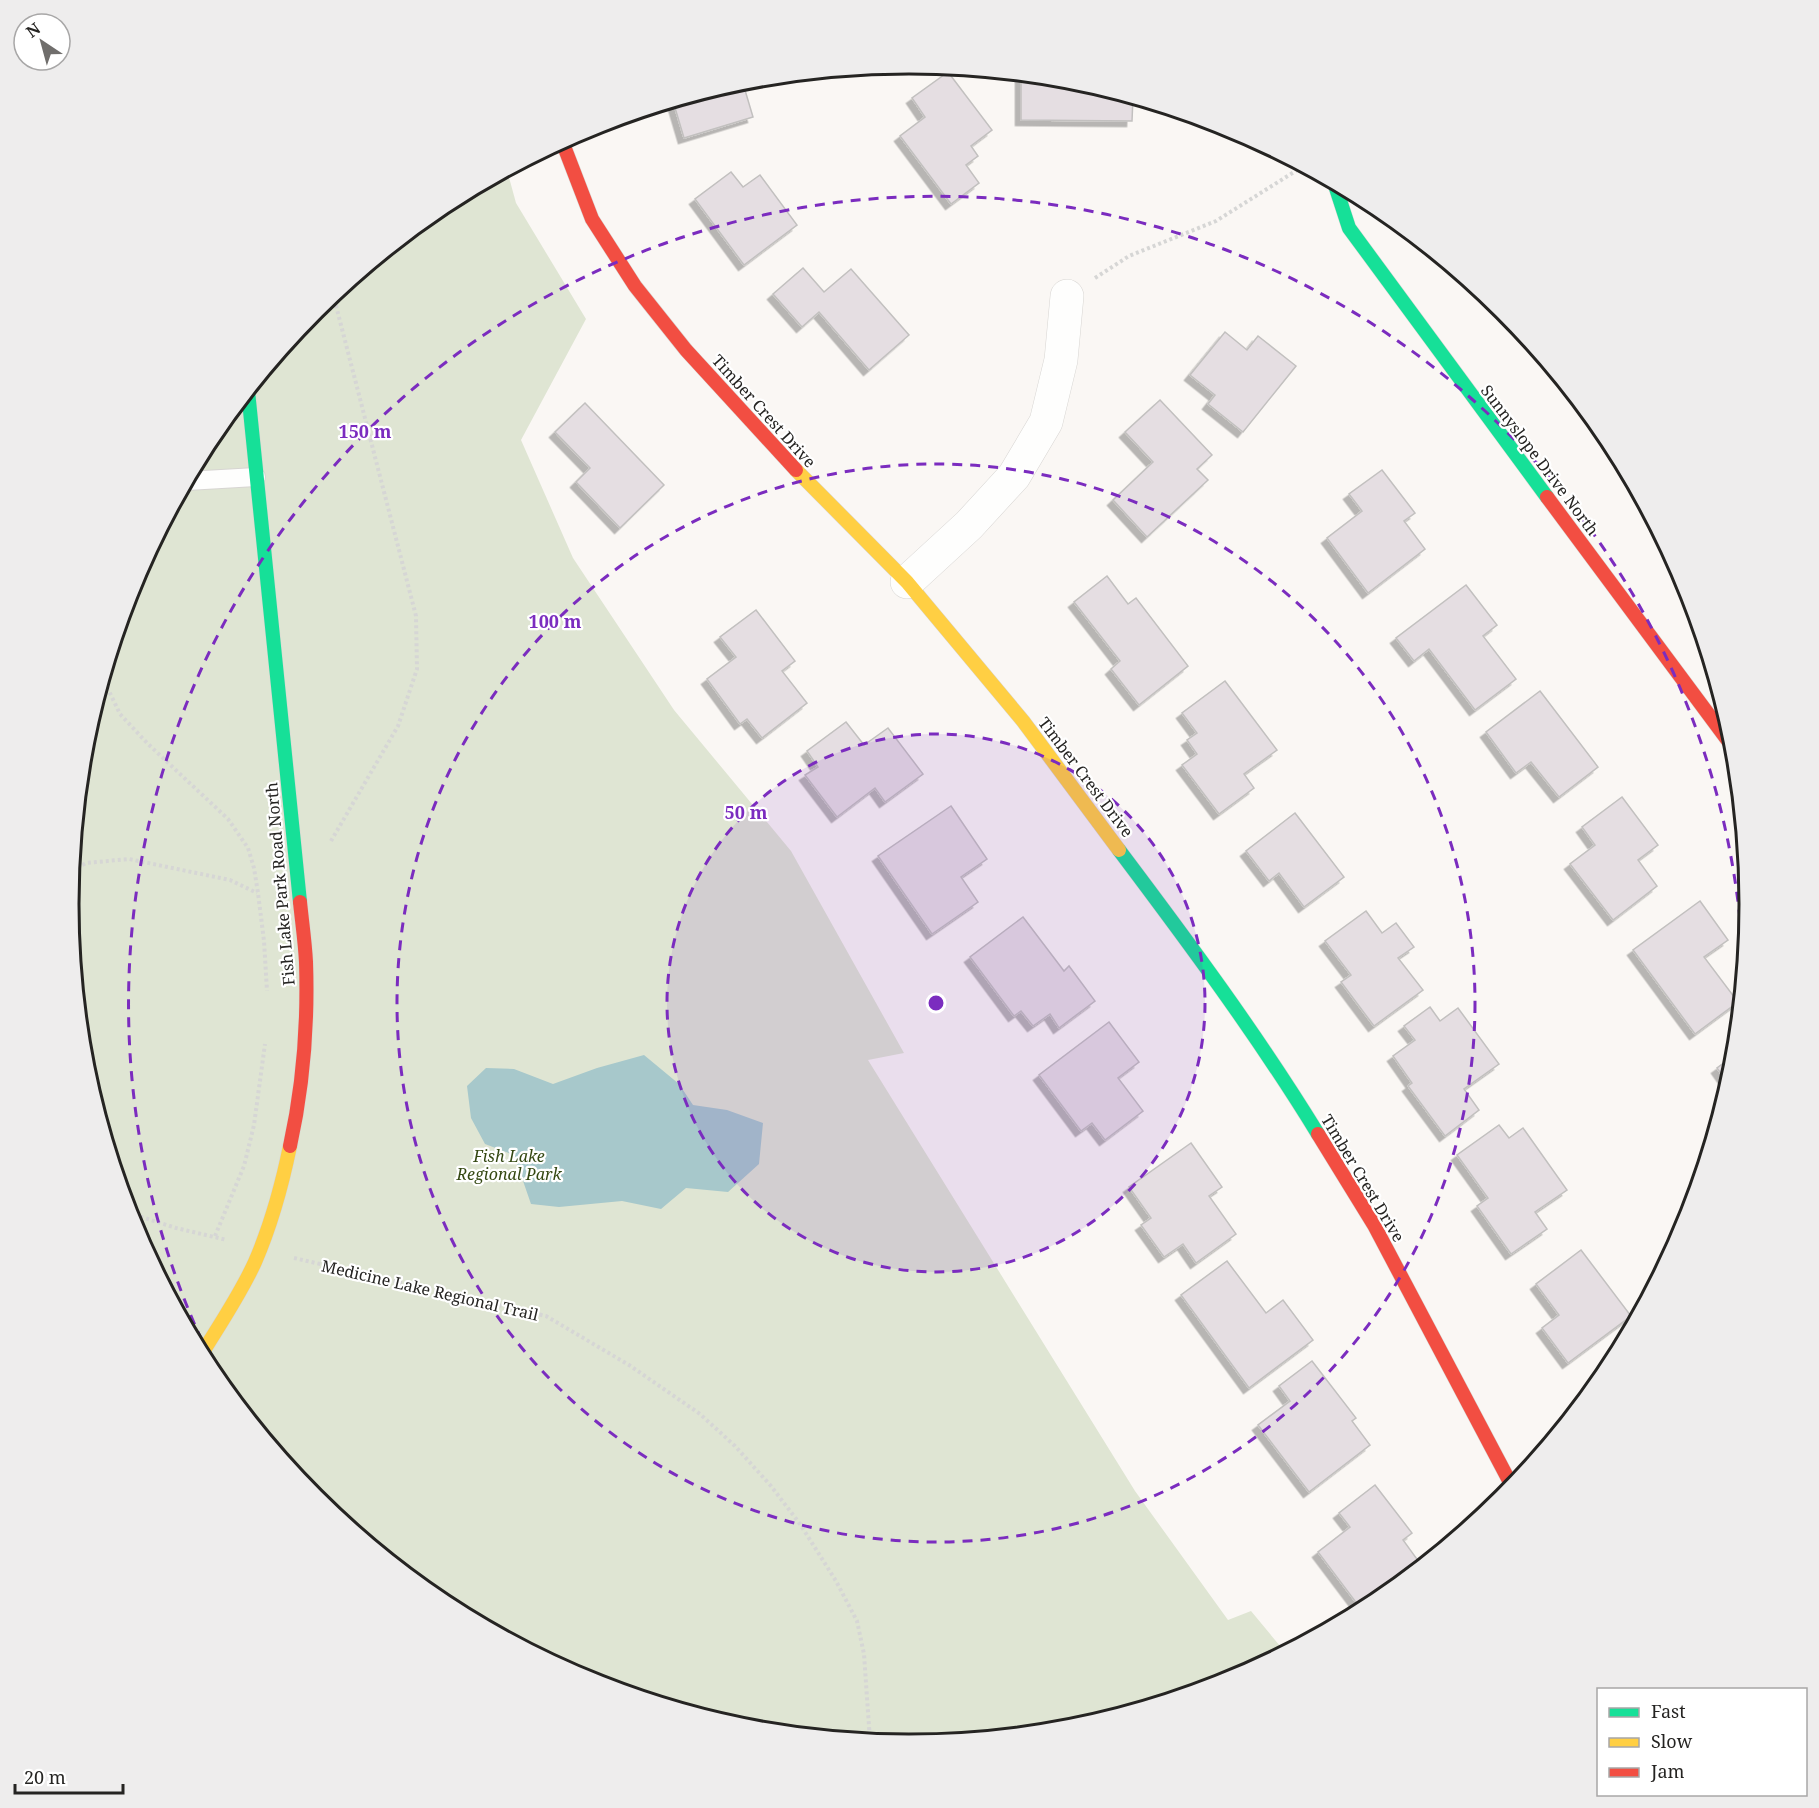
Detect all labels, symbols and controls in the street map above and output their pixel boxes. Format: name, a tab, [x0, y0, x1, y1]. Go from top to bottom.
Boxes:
north arrow	[12, 12, 72, 72]
text: N	[22, 17, 45, 42]
street label: Timber Crest Drive	[707, 350, 821, 472]
street label: Sunnyslope Drive North	[1476, 380, 1604, 540]
text: 150 m	[339, 419, 392, 443]
text: 100 m	[529, 609, 582, 633]
street label: Timber Crest Drive	[1034, 712, 1138, 842]
street label: Fish Lake Park Road North	[260, 781, 300, 987]
text: 50 m	[725, 800, 768, 824]
centre of rings	[926, 993, 946, 1013]
street label: Timber Crest Drive	[1316, 1110, 1410, 1246]
park label: Fish Lake Regional Park	[455, 1145, 562, 1185]
street label: Medicine Lake Regional Trail	[319, 1254, 541, 1326]
legend	[1597, 1688, 1807, 1796]
text: Fast	[1651, 1699, 1686, 1723]
text: Slow	[1651, 1729, 1693, 1753]
scale bar	[15, 1757, 123, 1795]
text: Jam	[1650, 1759, 1685, 1783]
text: 20 m	[24, 1765, 66, 1789]

